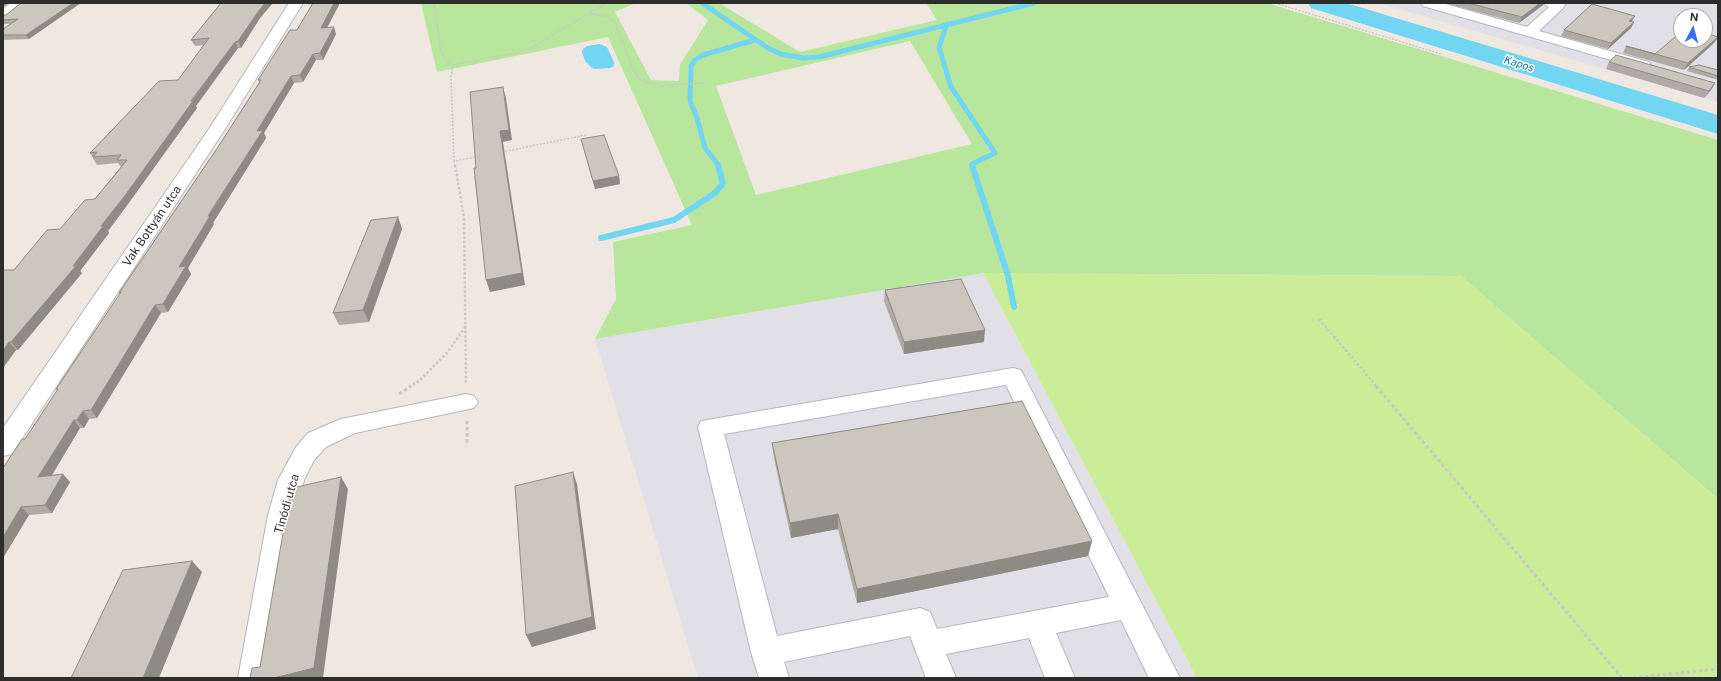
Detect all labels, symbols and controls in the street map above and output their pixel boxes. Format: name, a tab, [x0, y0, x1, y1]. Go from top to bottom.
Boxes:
north arrow	[1673, 8, 1713, 48]
text: N	[1689, 11, 1699, 23]
water label: Kapos	[1502, 53, 1536, 75]
street label: Vak Bottyán utca	[120, 183, 184, 269]
street label: Tinódi utca	[272, 472, 302, 536]

